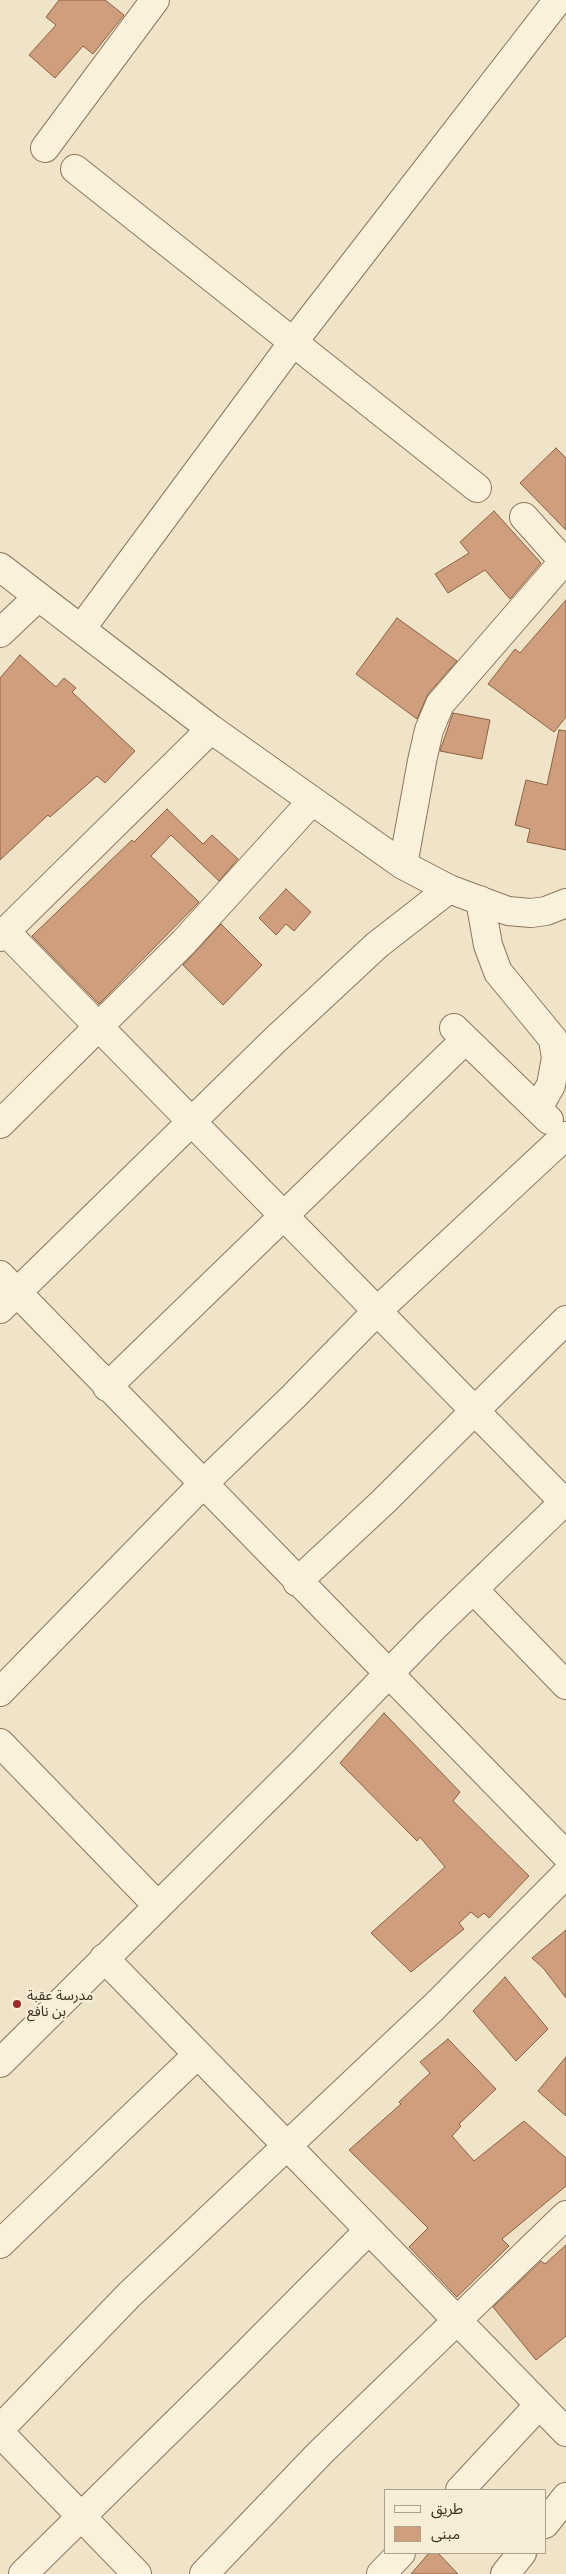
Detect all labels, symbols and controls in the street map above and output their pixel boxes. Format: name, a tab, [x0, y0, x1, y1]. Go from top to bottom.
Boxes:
place label: مدرسة عقبة بن نافع	[27, 1988, 93, 2020]
marker: مدرسة عقبة بن نافع	[11, 1998, 23, 2010]
legend	[384, 2489, 546, 2554]
text: طريق	[431, 2500, 463, 2518]
text: مبنى	[431, 2525, 460, 2543]

